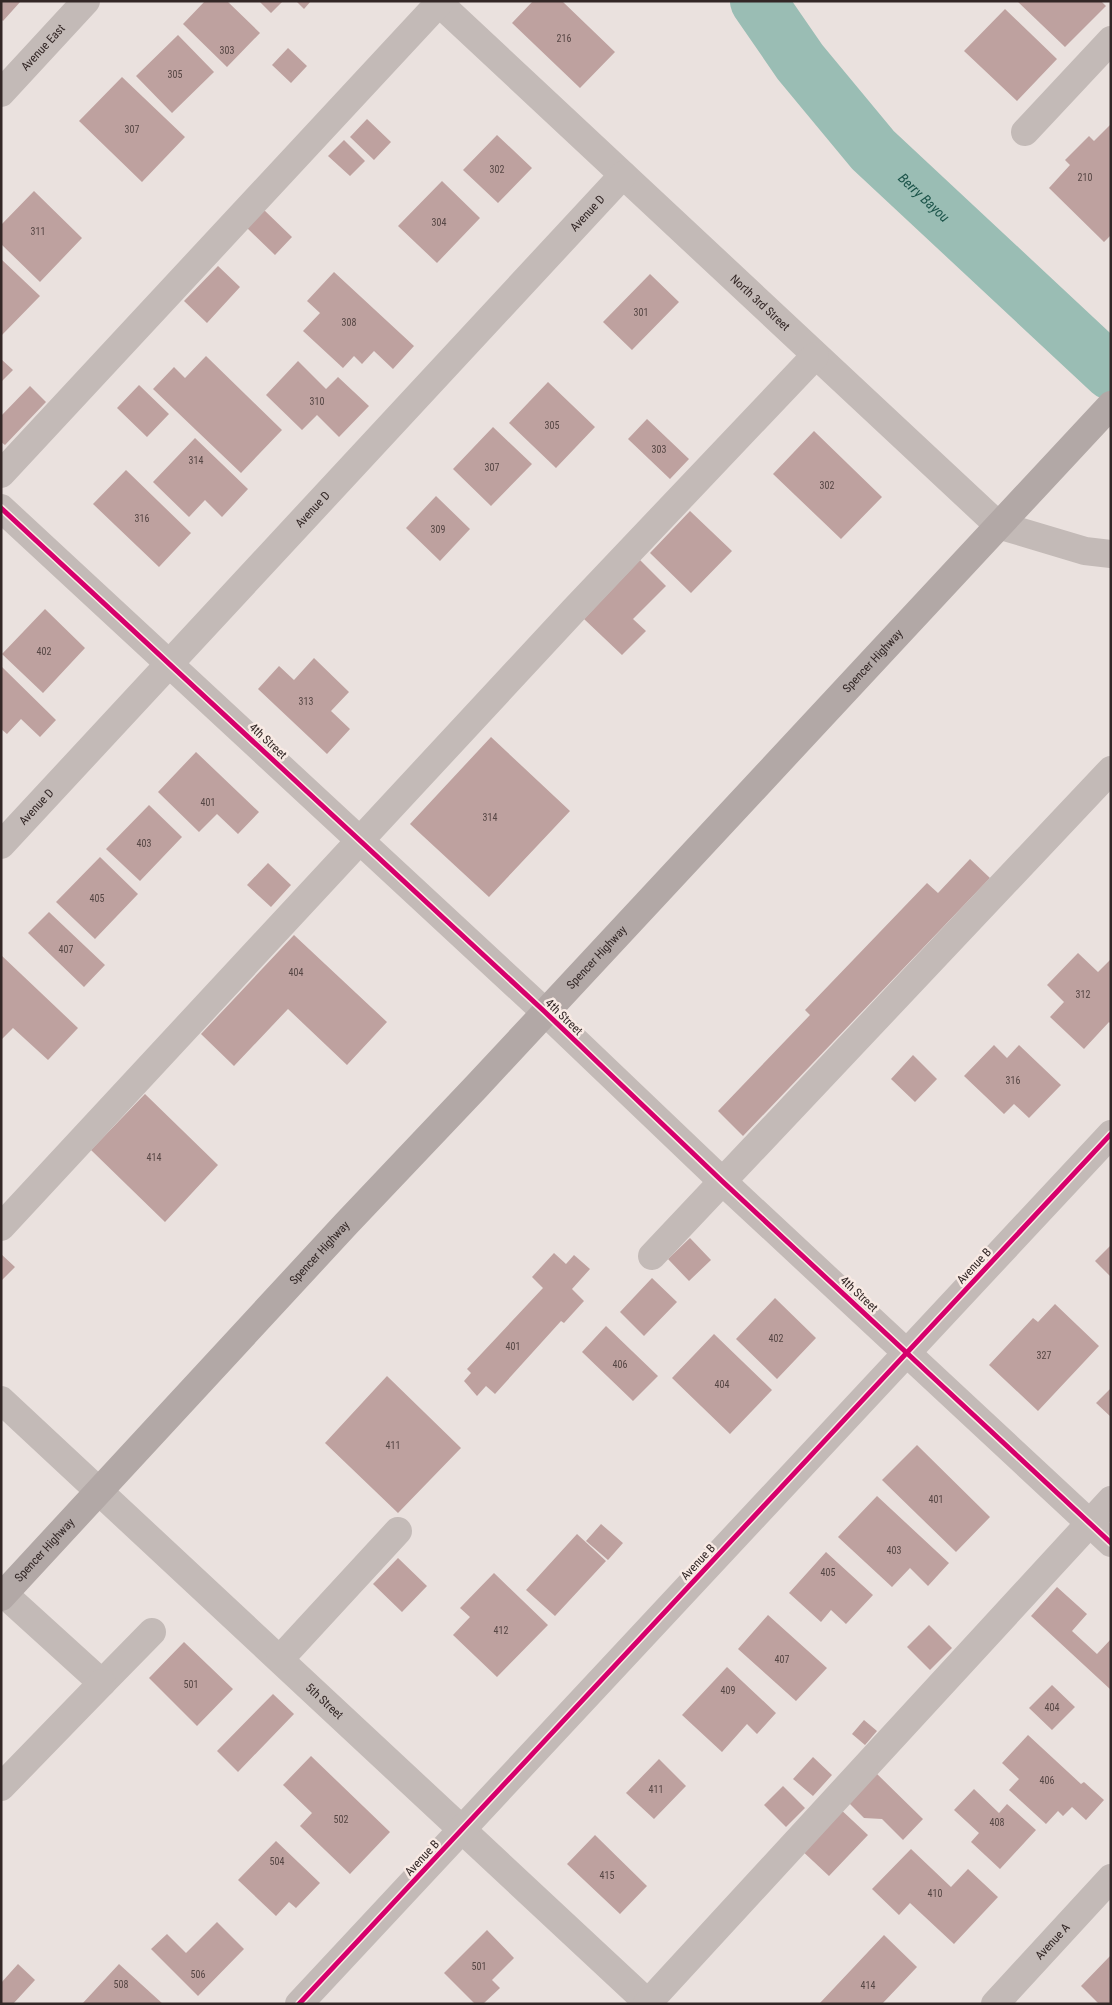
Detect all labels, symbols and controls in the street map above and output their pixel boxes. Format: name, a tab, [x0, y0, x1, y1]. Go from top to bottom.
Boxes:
street label: Avenue East	[18, 21, 68, 74]
house number: 216	[557, 33, 571, 44]
house number: 303	[220, 45, 234, 56]
house number: 305	[168, 69, 182, 80]
house number: 307	[125, 124, 139, 135]
house number: 302	[490, 164, 504, 175]
water label: Berry Bayou	[895, 170, 953, 225]
house number: 210	[1078, 172, 1092, 183]
street label: Avenue D	[567, 192, 608, 234]
house number: 304	[432, 217, 446, 228]
house number: 311	[31, 226, 45, 237]
street label: North 3rd Street	[727, 272, 793, 334]
house number: 301	[634, 307, 648, 318]
house number: 308	[342, 317, 356, 328]
house number: 310	[310, 396, 324, 407]
house number: 305	[545, 420, 559, 431]
house number: 303	[652, 444, 666, 455]
house number: 314	[189, 455, 203, 466]
house number: 307	[485, 462, 499, 473]
house number: 302	[820, 480, 834, 491]
street label: Avenue D	[292, 488, 333, 530]
house number: 316	[135, 513, 149, 524]
house number: 309	[431, 524, 445, 535]
street label: Spencer Highway	[840, 626, 906, 696]
house number: 402	[37, 646, 51, 657]
house number: 313	[299, 696, 313, 707]
street label: 4th Street	[246, 720, 290, 762]
street label: Avenue D	[16, 786, 57, 828]
house number: 401	[201, 797, 215, 808]
house number: 314	[483, 812, 497, 823]
house number: 403	[137, 838, 151, 849]
house number: 405	[90, 893, 104, 904]
street label: Spencer Highway	[564, 923, 630, 992]
house number: 407	[59, 944, 73, 955]
house number: 404	[289, 967, 303, 978]
house number: 312	[1076, 989, 1090, 1000]
street label: 4th Street	[543, 996, 586, 1038]
house number: 316	[1006, 1075, 1020, 1086]
house number: 414	[147, 1152, 161, 1163]
street label: Spencer Highway	[287, 1218, 352, 1287]
street label: Avenue B	[954, 1245, 994, 1287]
street label: 4th Street	[837, 1273, 881, 1315]
house number: 402	[769, 1333, 783, 1344]
house number: 401	[506, 1341, 520, 1352]
house number: 327	[1037, 1350, 1051, 1361]
house number: 406	[613, 1359, 627, 1370]
house number: 404	[715, 1379, 729, 1390]
house number: 411	[386, 1440, 400, 1451]
house number: 401	[929, 1494, 943, 1505]
street label: Spencer Highway	[12, 1515, 77, 1585]
street label: Avenue B	[678, 1541, 718, 1583]
house number: 403	[887, 1545, 901, 1556]
house number: 405	[821, 1567, 835, 1578]
house number: 412	[494, 1625, 508, 1636]
house number: 407	[775, 1654, 789, 1665]
house number: 501	[184, 1679, 198, 1690]
street label: 5th Street	[303, 1680, 346, 1723]
house number: 409	[721, 1685, 735, 1696]
house number: 404	[1045, 1702, 1059, 1713]
house number: 406	[1040, 1775, 1054, 1786]
house number: 411	[649, 1784, 663, 1795]
house number: 502	[334, 1814, 348, 1825]
house number: 408	[990, 1817, 1004, 1828]
street label: Avenue B	[402, 1837, 442, 1879]
house number: 504	[270, 1856, 284, 1867]
house number: 415	[600, 1870, 614, 1881]
house number: 410	[928, 1888, 942, 1899]
street label: Avenue A	[1032, 1920, 1073, 1962]
house number: 501	[472, 1961, 486, 1972]
house number: 506	[191, 1969, 205, 1980]
house number: 508	[114, 1979, 128, 1990]
house number: 414	[861, 1980, 875, 1991]

